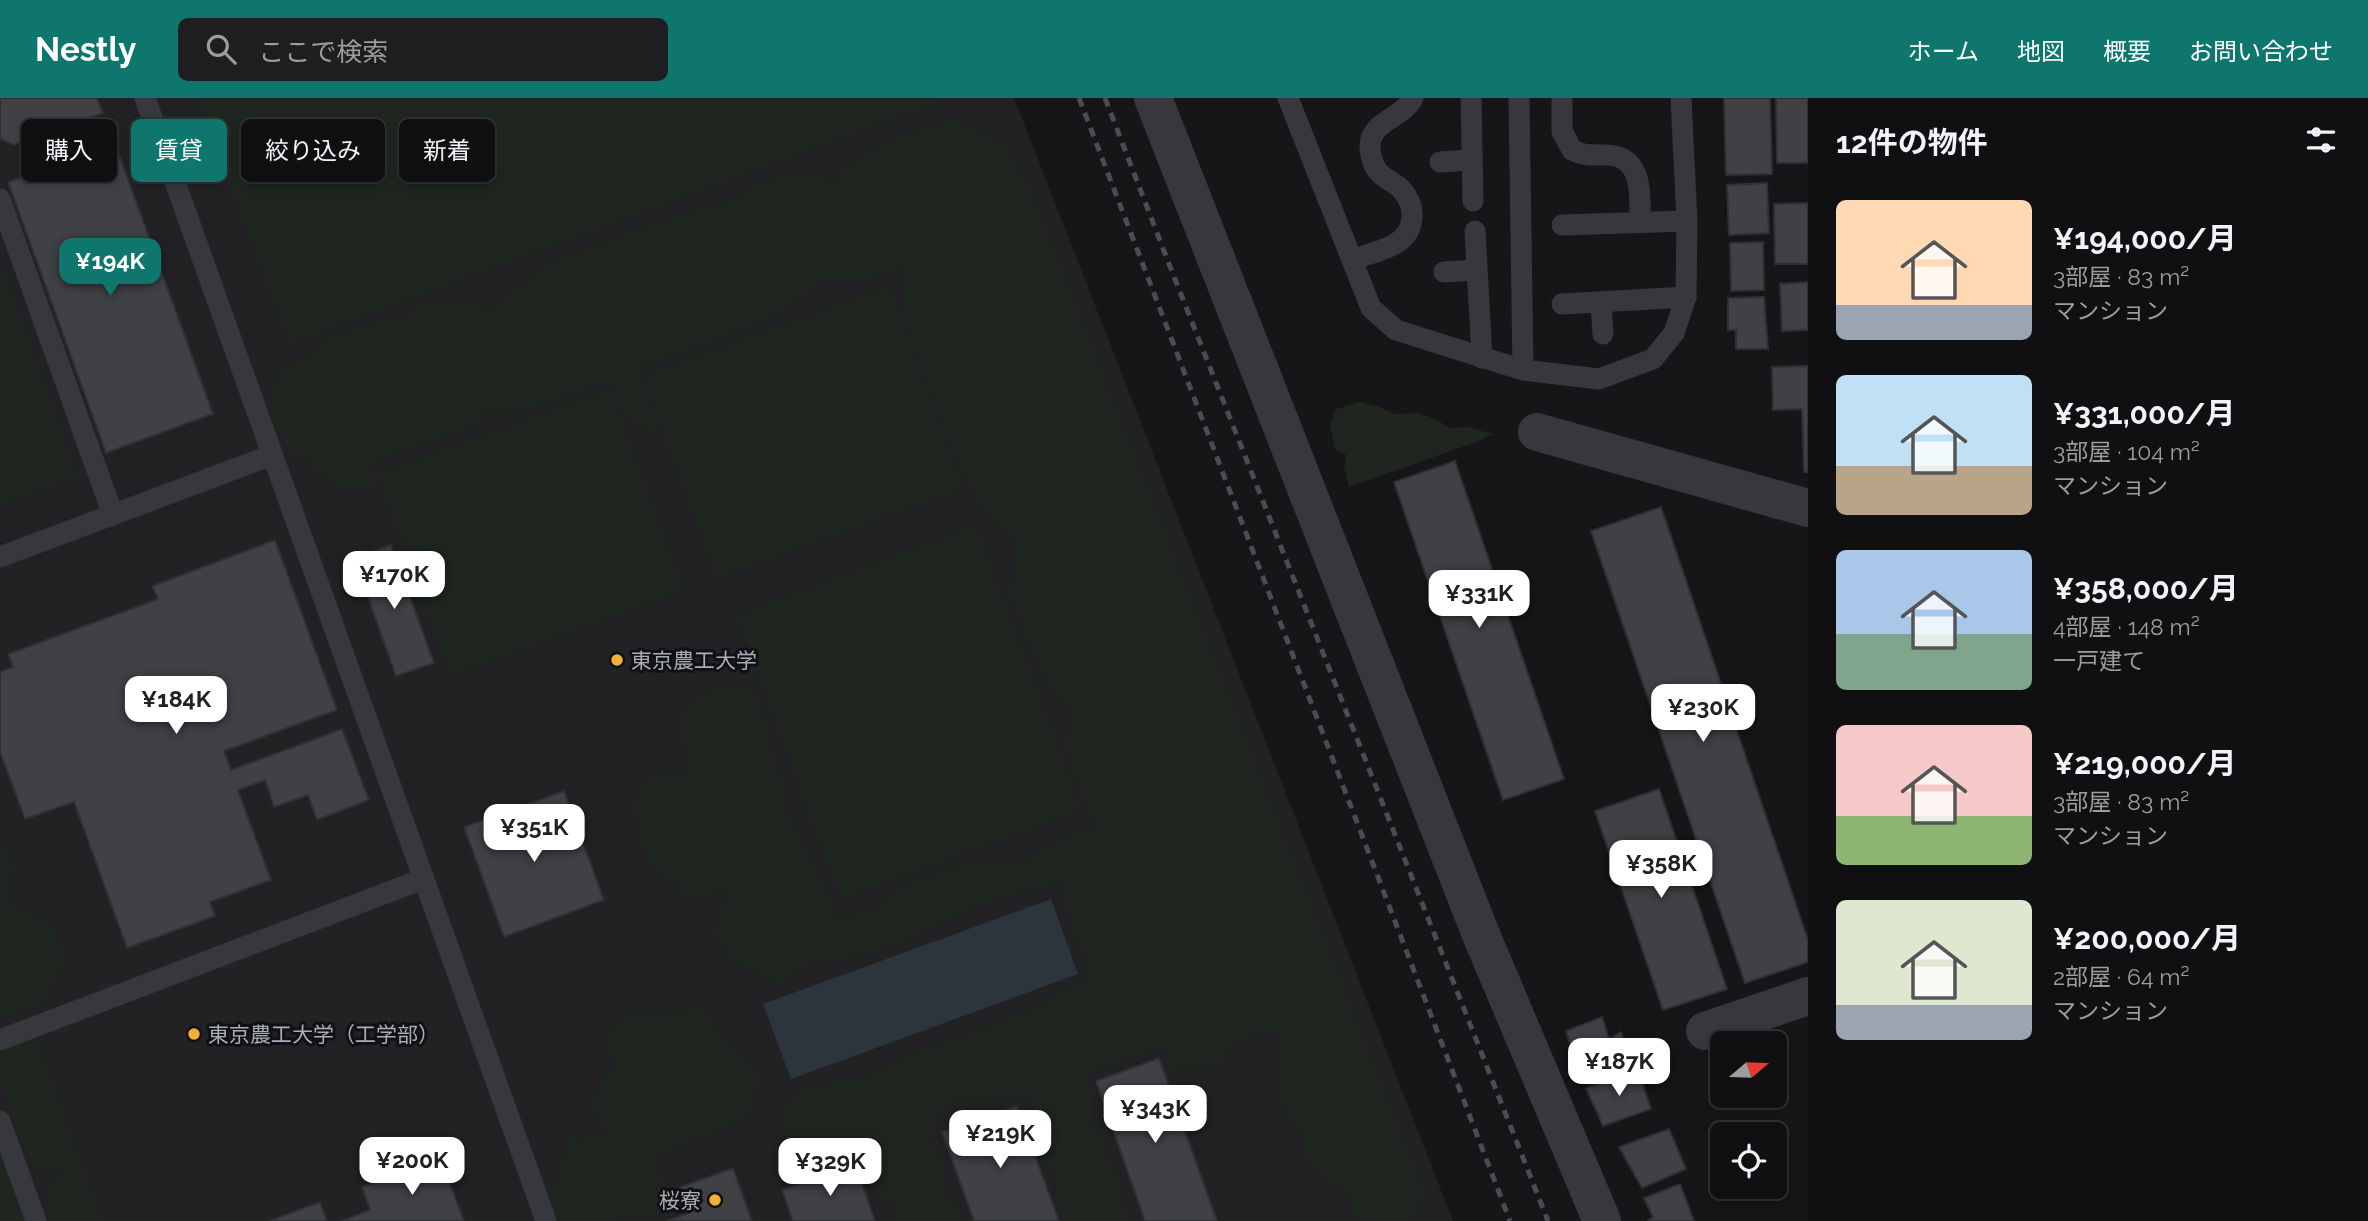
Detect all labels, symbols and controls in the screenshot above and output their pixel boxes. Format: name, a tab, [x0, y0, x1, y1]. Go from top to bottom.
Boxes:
search box	[178, 18, 668, 81]
text: Nestly	[35, 30, 136, 69]
icon: search	[202, 30, 240, 68]
text: ここで検索	[258, 37, 388, 67]
text: ホーム	[1908, 37, 1979, 66]
text: 地図	[2017, 37, 2065, 66]
text: 概要	[2103, 37, 2151, 66]
text: お問い合わせ	[2189, 37, 2333, 66]
chip: 購入	[21, 119, 117, 182]
chip: 賃貸	[131, 119, 227, 182]
chip: 絞り込み	[241, 119, 385, 182]
chip: 新着	[399, 119, 495, 182]
icon: filters	[2302, 121, 2340, 159]
text: 12件の物件	[1836, 125, 1988, 160]
text: ¥194,000/月	[2053, 221, 2237, 256]
icon: home	[1892, 228, 1976, 312]
pin: ¥194K	[61, 238, 159, 298]
text: ¥194K	[75, 247, 145, 274]
text: 3部屋 · 83 m²	[2053, 263, 2189, 290]
text: マンション	[2053, 297, 2168, 324]
text: ¥331,000/月	[2053, 396, 2236, 431]
icon: home	[1892, 403, 1976, 487]
text: 3部屋 · 104 m²	[2053, 438, 2200, 465]
text: マンション	[2053, 472, 2168, 499]
pin: ¥170K	[345, 552, 443, 611]
text: ¥170K	[359, 560, 429, 587]
pin: ¥331K	[1430, 570, 1528, 630]
text: ¥358,000/月	[2053, 571, 2239, 606]
icon: home	[1892, 578, 1976, 662]
text: ¥331K	[1445, 579, 1513, 606]
text: 4部屋 · 148 m²	[2053, 613, 2200, 640]
text: 一戸建て	[2053, 647, 2145, 674]
place label: 東京農工大学	[631, 648, 757, 673]
marker: 東京農工大学	[609, 652, 625, 668]
pin: ¥184K	[127, 676, 225, 736]
pin: ¥230K	[1654, 684, 1752, 744]
text: ¥184K	[141, 685, 211, 712]
text: ¥230K	[1667, 693, 1739, 720]
text: ¥219,000/月	[2053, 746, 2237, 781]
icon: home	[1892, 753, 1976, 837]
text: 3部屋 · 83 m²	[2053, 788, 2189, 815]
pin: ¥351K	[485, 804, 583, 864]
text: ¥351K	[500, 813, 568, 840]
text: マンション	[2053, 822, 2168, 849]
pin: ¥358K	[1612, 840, 1710, 900]
text: ¥358K	[1625, 849, 1697, 876]
text: ¥200,000/月	[2053, 921, 2241, 956]
icon: home	[1892, 928, 1976, 1012]
text: 2部屋 · 64 m²	[2053, 963, 2189, 990]
text: マンション	[2053, 997, 2168, 1024]
place label: 東京農工大学（工学部）	[208, 1022, 439, 1047]
marker: 東京農工大学（工学部）	[186, 1026, 202, 1042]
north arrow	[1710, 1031, 1787, 1108]
map controls	[1710, 1031, 1787, 1199]
pin: ¥187K	[1570, 1038, 1668, 1098]
text: ¥187K	[1584, 1047, 1654, 1074]
pin: ¥343K	[1106, 1086, 1204, 1145]
text: ¥343K	[1120, 1094, 1190, 1121]
pin: ¥219K	[951, 1110, 1049, 1170]
text: ¥219K	[965, 1119, 1035, 1146]
button: locate	[1710, 1122, 1787, 1199]
pin: ¥200K	[363, 1138, 461, 1197]
pin: ¥329K	[781, 1138, 879, 1198]
text: ¥200K	[376, 1146, 448, 1173]
text: ¥329K	[794, 1147, 866, 1174]
place label: 桜寮	[659, 1188, 701, 1213]
marker: 桜寮	[707, 1192, 723, 1208]

